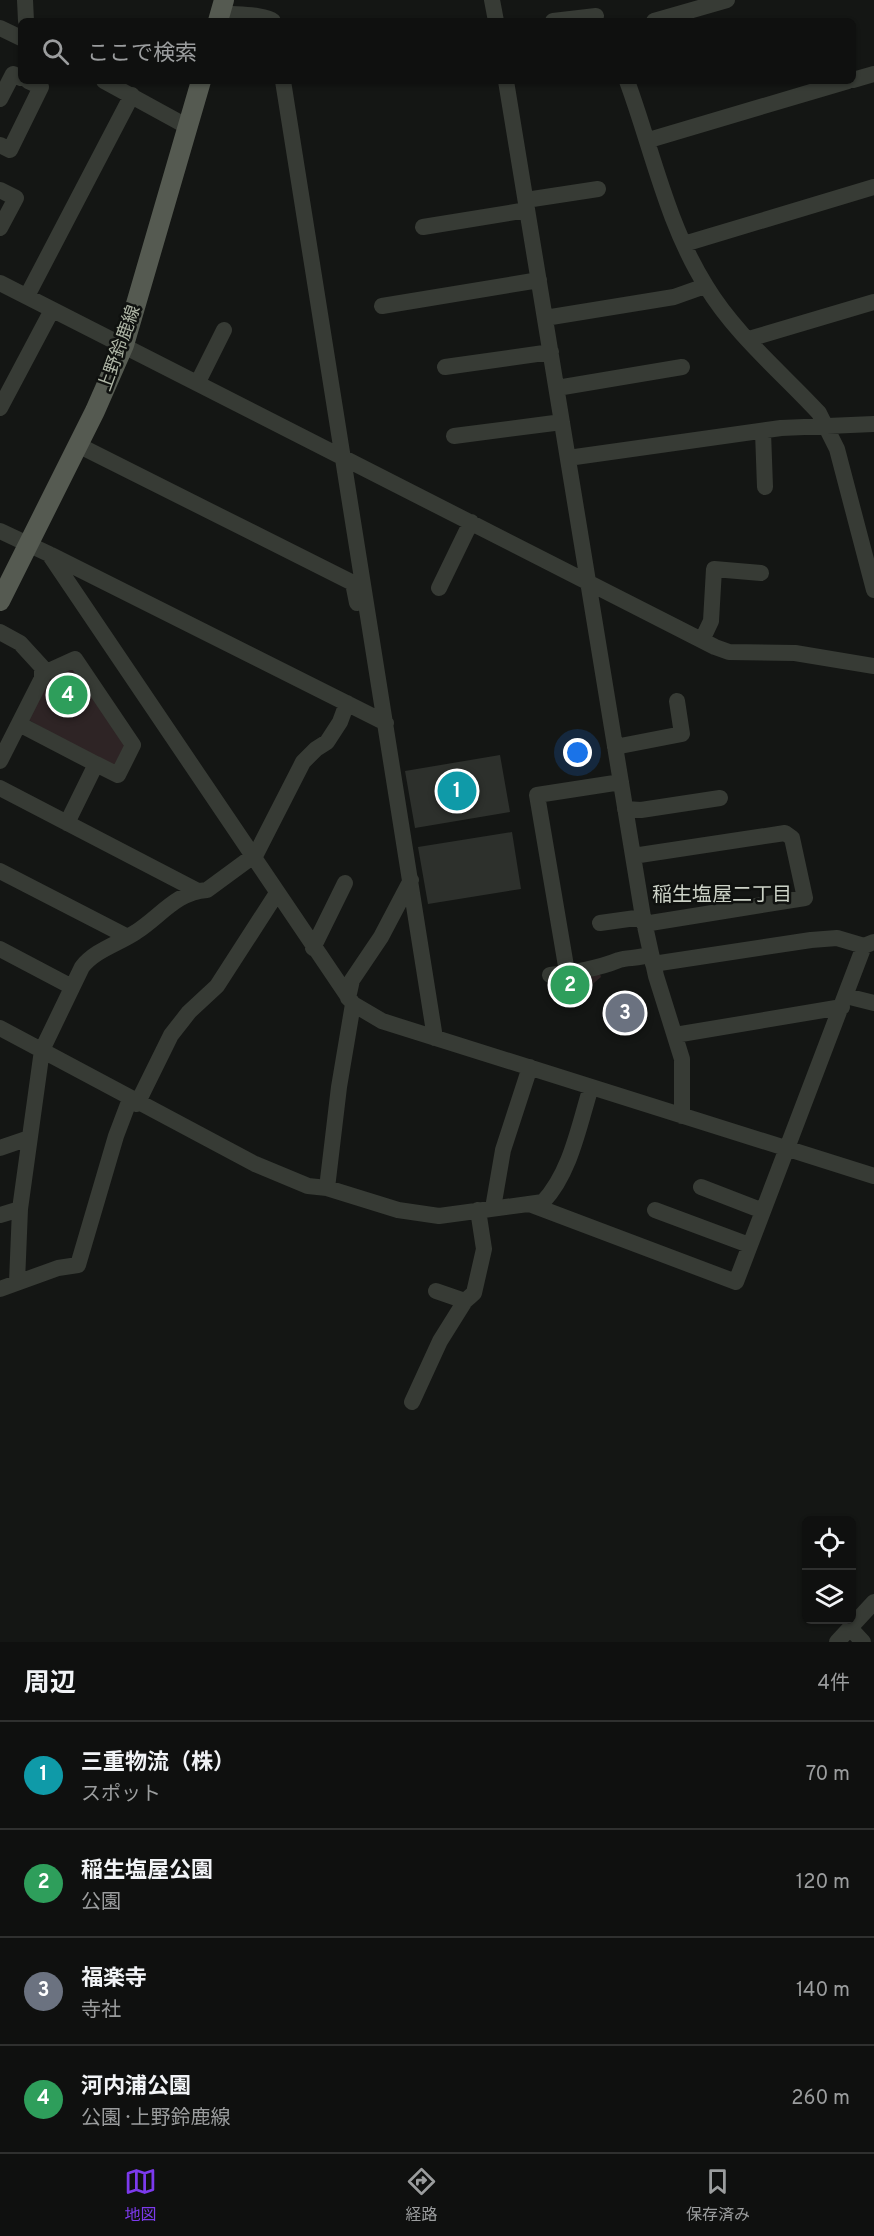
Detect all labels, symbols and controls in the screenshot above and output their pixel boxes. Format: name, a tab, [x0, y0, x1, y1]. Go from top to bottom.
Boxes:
search box	[18, 18, 856, 84]
icon: search	[39, 35, 72, 68]
text: ここで検索	[87, 41, 197, 68]
street label: 上野鈴鹿線	[94, 302, 147, 395]
pin: 4	[48, 672, 88, 718]
your location	[563, 738, 592, 767]
pin: 1	[438, 768, 476, 814]
district label: 稲生塩屋二丁目	[652, 883, 792, 909]
pin: 2	[550, 962, 590, 1008]
pin: 3	[606, 990, 644, 1036]
map controls	[802, 1516, 856, 1624]
button: locate	[802, 1516, 856, 1570]
button: layers	[802, 1570, 856, 1624]
text: 周辺	[24, 1668, 76, 1701]
text: 4件	[818, 1671, 850, 1697]
text: 三重物流（株）	[81, 1750, 235, 1777]
text: 1	[40, 1762, 48, 1788]
text: 70 m	[806, 1762, 850, 1788]
text: スポット	[81, 1782, 161, 1808]
text: 稲生塩屋公園	[81, 1858, 213, 1885]
text: 2	[37, 1870, 50, 1896]
text: 120 m	[796, 1870, 850, 1896]
text: 公園	[81, 1890, 121, 1916]
text: 福楽寺	[81, 1966, 147, 1993]
text: 3	[38, 1978, 50, 2004]
text: 140 m	[796, 1978, 850, 2004]
text: 寺社	[81, 1998, 121, 2024]
text: 河内浦公園	[81, 2074, 191, 2101]
text: 4	[37, 2086, 50, 2112]
text: 260 m	[791, 2086, 850, 2112]
text: 公園 · 上野鈴鹿線	[81, 2106, 230, 2132]
tab: 地図	[124, 2165, 157, 2226]
tab: 経路	[405, 2165, 438, 2226]
tab: 保存済み	[686, 2165, 750, 2226]

